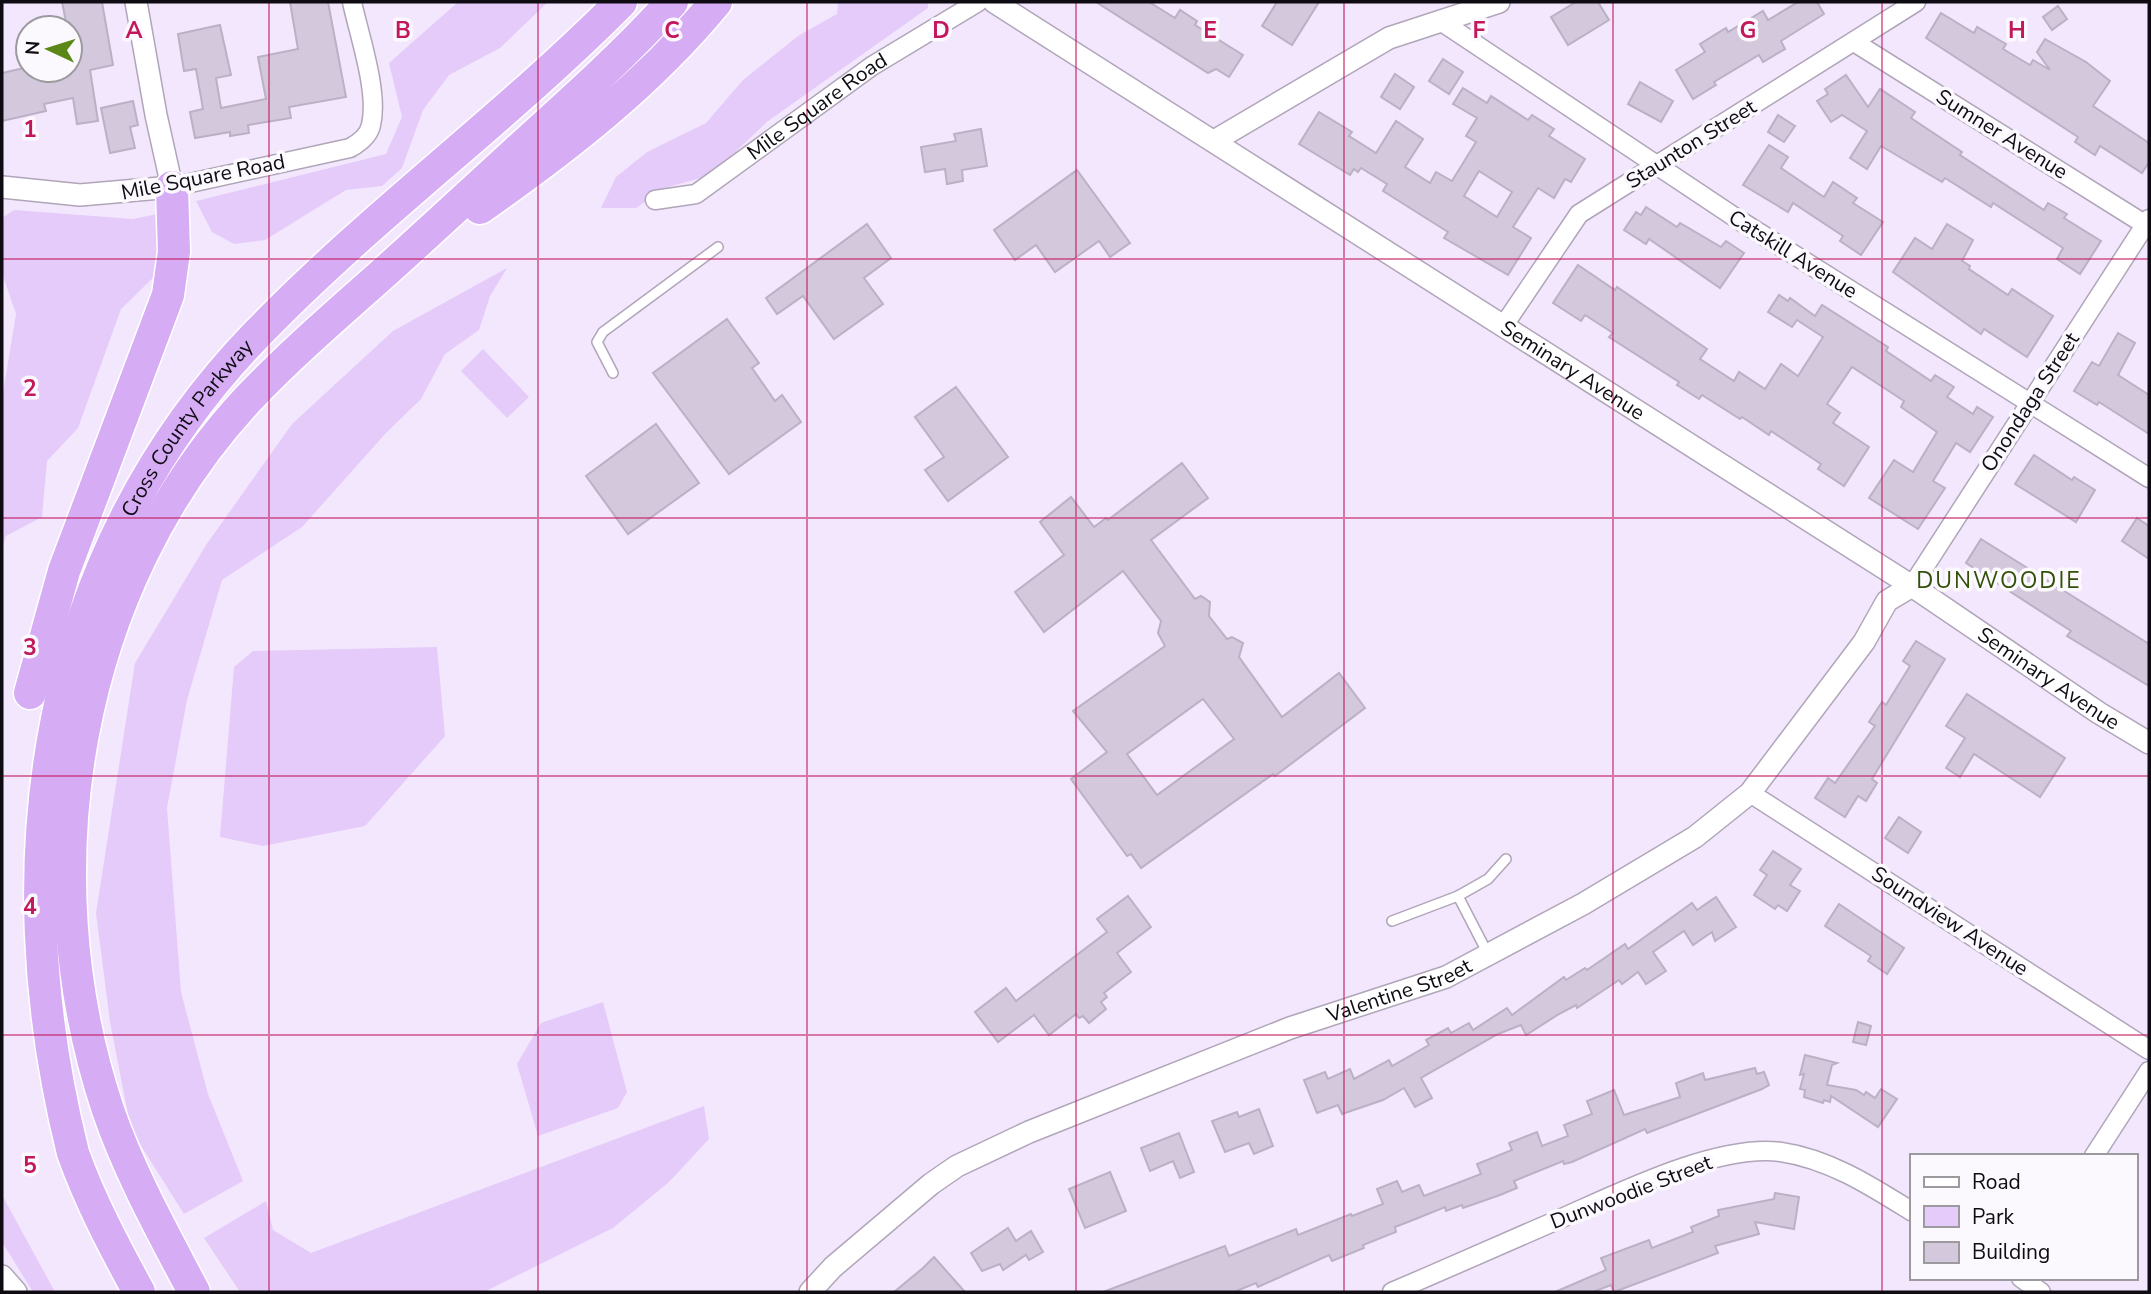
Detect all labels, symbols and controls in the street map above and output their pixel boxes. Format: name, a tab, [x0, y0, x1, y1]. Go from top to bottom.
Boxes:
north arrow	[14, 14, 84, 84]
text: A	[125, 15, 143, 46]
text: B	[395, 15, 411, 46]
text: C	[664, 15, 680, 46]
text: D	[932, 15, 950, 46]
text: E	[1203, 15, 1217, 46]
text: F	[1473, 15, 1486, 46]
text: G	[1740, 15, 1756, 46]
text: H	[2008, 15, 2026, 46]
text: N	[20, 40, 47, 56]
street label: Mile Square Road	[741, 46, 892, 166]
street label: Sumner Avenue	[1931, 82, 2073, 186]
street label: Staunton Street	[1621, 92, 1762, 195]
text: 1	[23, 114, 37, 145]
street label: Mile Square Road	[119, 147, 287, 207]
street label: Catskill Avenue	[1723, 203, 1863, 305]
street label: Seminary Avenue	[1495, 314, 1650, 427]
street label: Onondaga Street	[1974, 326, 2086, 477]
street label: Cross County Parkway	[115, 333, 259, 522]
text: 2	[23, 373, 37, 404]
district label: DUNWOODIE	[1916, 565, 2082, 596]
street label: Seminary Avenue	[1972, 620, 2125, 736]
text: 3	[23, 632, 37, 663]
street label: Soundview Avenue	[1866, 860, 2034, 982]
text: 4	[23, 891, 37, 922]
street label: Valentine Street	[1322, 952, 1477, 1029]
street label: Dunwoodie Street	[1546, 1148, 1716, 1236]
text: 5	[23, 1150, 37, 1181]
legend	[1910, 1154, 2137, 1280]
text: Road	[1972, 1168, 2021, 1196]
text: Park	[1972, 1203, 2014, 1231]
text: Building	[1972, 1238, 2050, 1266]

